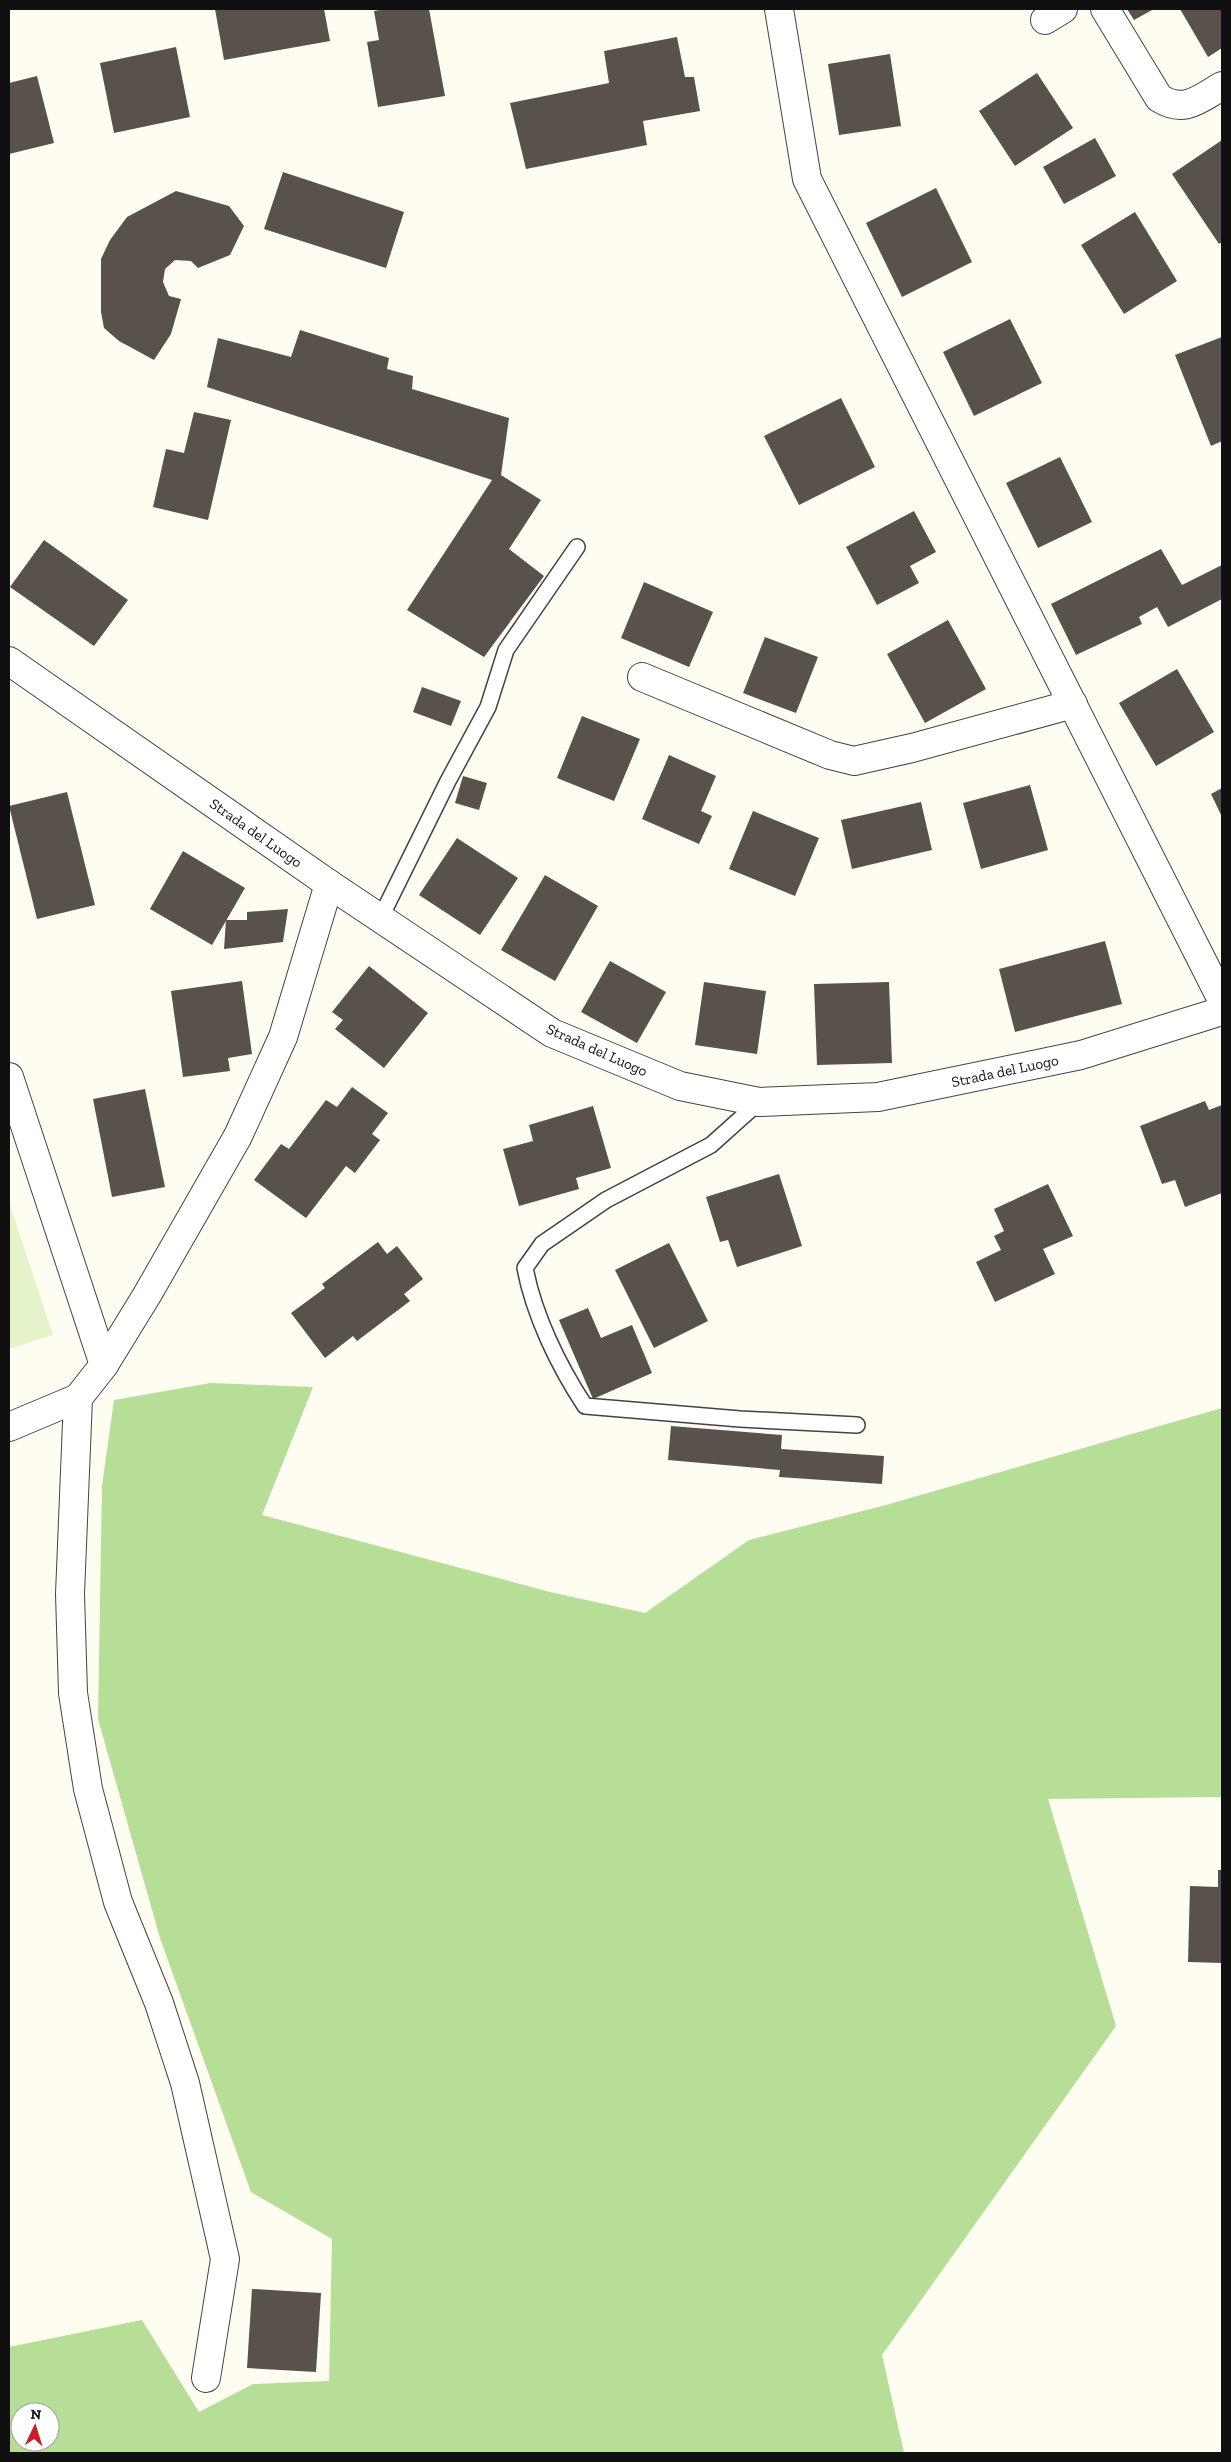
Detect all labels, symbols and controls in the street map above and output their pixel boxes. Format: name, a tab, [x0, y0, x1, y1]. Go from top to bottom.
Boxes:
street label: Strada del Luogo	[206, 794, 306, 872]
street label: Strada del Luogo	[544, 1020, 651, 1080]
street label: Strada del Luogo	[950, 1051, 1060, 1091]
north arrow	[10, 2402, 60, 2452]
text: N	[30, 2406, 42, 2423]

